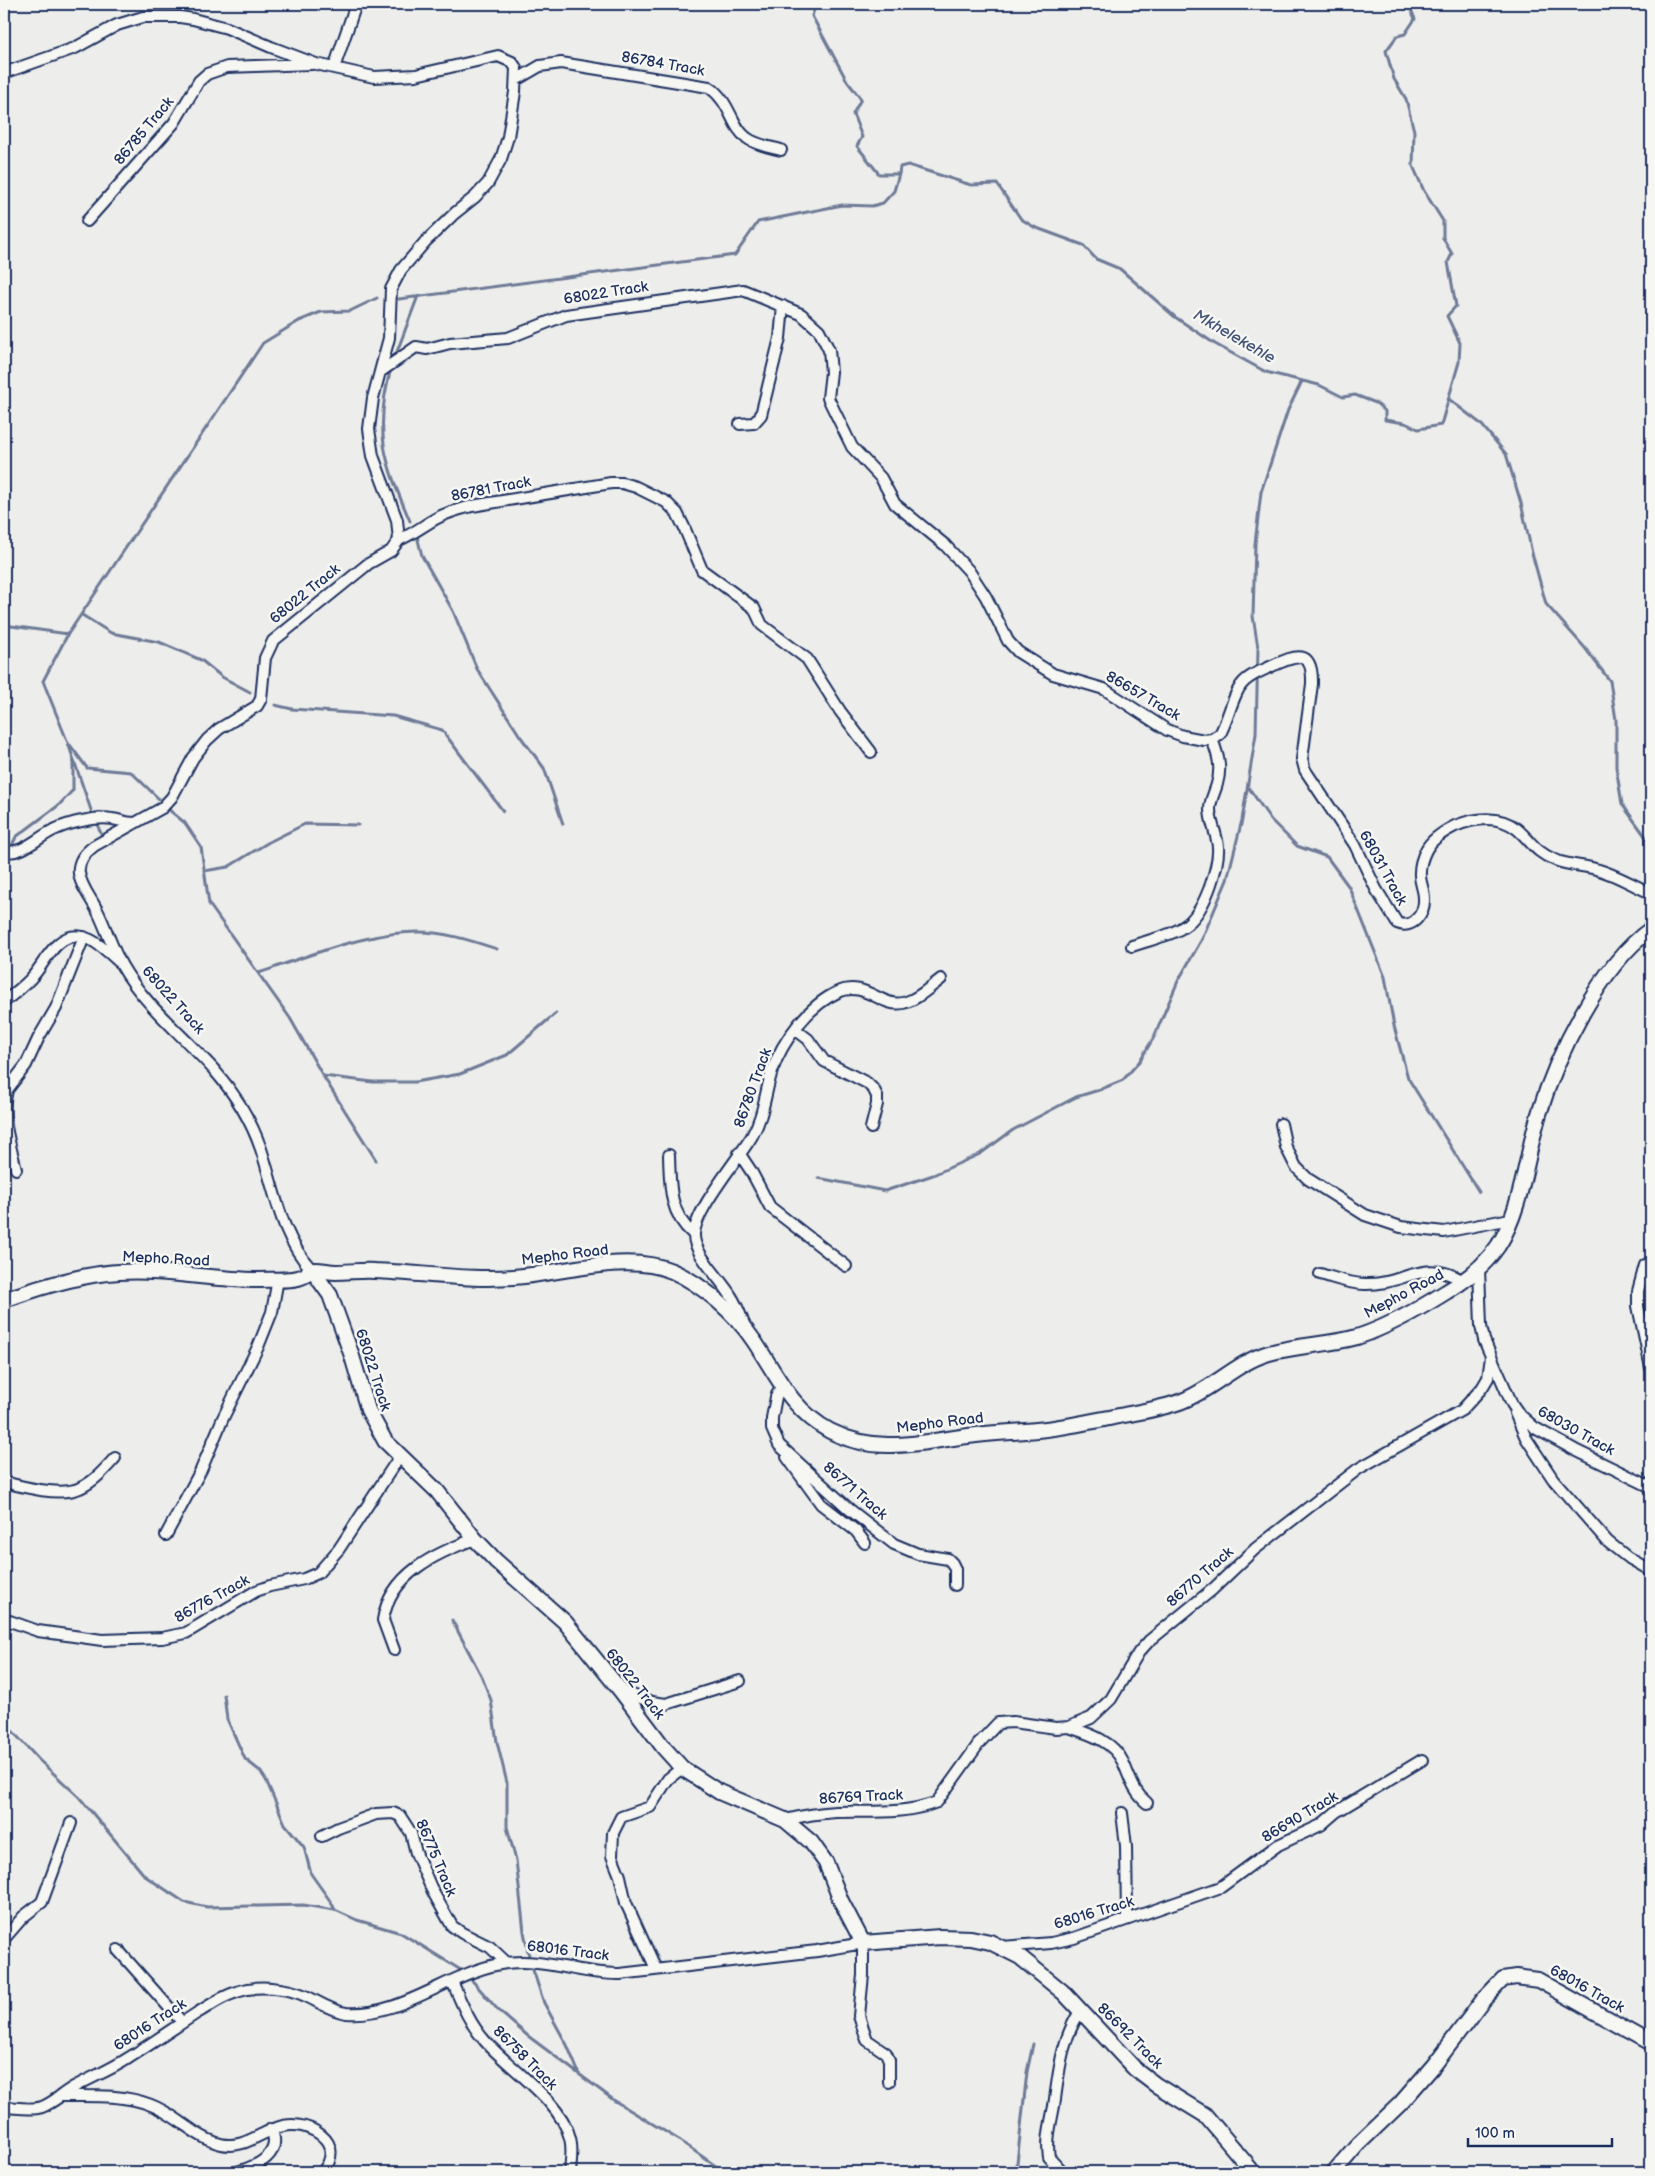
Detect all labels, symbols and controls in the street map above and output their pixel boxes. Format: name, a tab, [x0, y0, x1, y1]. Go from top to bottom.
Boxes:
street label: 86784 Track	[620, 47, 707, 81]
street label: 86785 Track	[110, 92, 179, 169]
street label: 68022 Track	[562, 277, 650, 309]
water label: Mkhelekehle	[1190, 306, 1278, 368]
street label: 86781 Track	[450, 472, 533, 506]
street label: 68022 Track	[266, 559, 345, 628]
street label: 86657 Track	[1102, 667, 1184, 725]
street label: 68031 Track	[1355, 827, 1412, 909]
street label: 68022 Track	[137, 962, 209, 1039]
street label: 86780 Track	[730, 1045, 776, 1131]
street label: Mepho Road	[520, 1240, 610, 1270]
street label: Mepho Road	[122, 1247, 210, 1271]
street label: Mepho Road	[1361, 1265, 1447, 1323]
street label: 68022 Track	[351, 1327, 395, 1414]
street label: 68030 Track	[1534, 1402, 1619, 1460]
street label: Mepho Road	[895, 1408, 985, 1438]
street label: 86771 Track	[819, 1458, 892, 1525]
street label: 86770 Track	[1163, 1542, 1238, 1611]
street label: 86776 Track	[171, 1570, 253, 1627]
street label: 68022 Track	[601, 1645, 669, 1724]
street label: 86769 Track	[819, 1785, 904, 1809]
street label: 86690 Track	[1259, 1787, 1342, 1847]
street label: 86775 Track	[411, 1817, 461, 1900]
street label: 68016 Track	[1052, 1892, 1137, 1934]
street label: 68016 Track	[526, 1937, 611, 1966]
street label: 68016 Track	[1546, 1961, 1628, 2018]
street label: 68016 Track	[110, 1994, 190, 2055]
street label: 86692 Track	[1093, 1999, 1167, 2073]
street label: 86758 Track	[489, 2022, 562, 2095]
scale bar	[1468, 2116, 1611, 2148]
text: 100 m	[1475, 2124, 1515, 2143]

